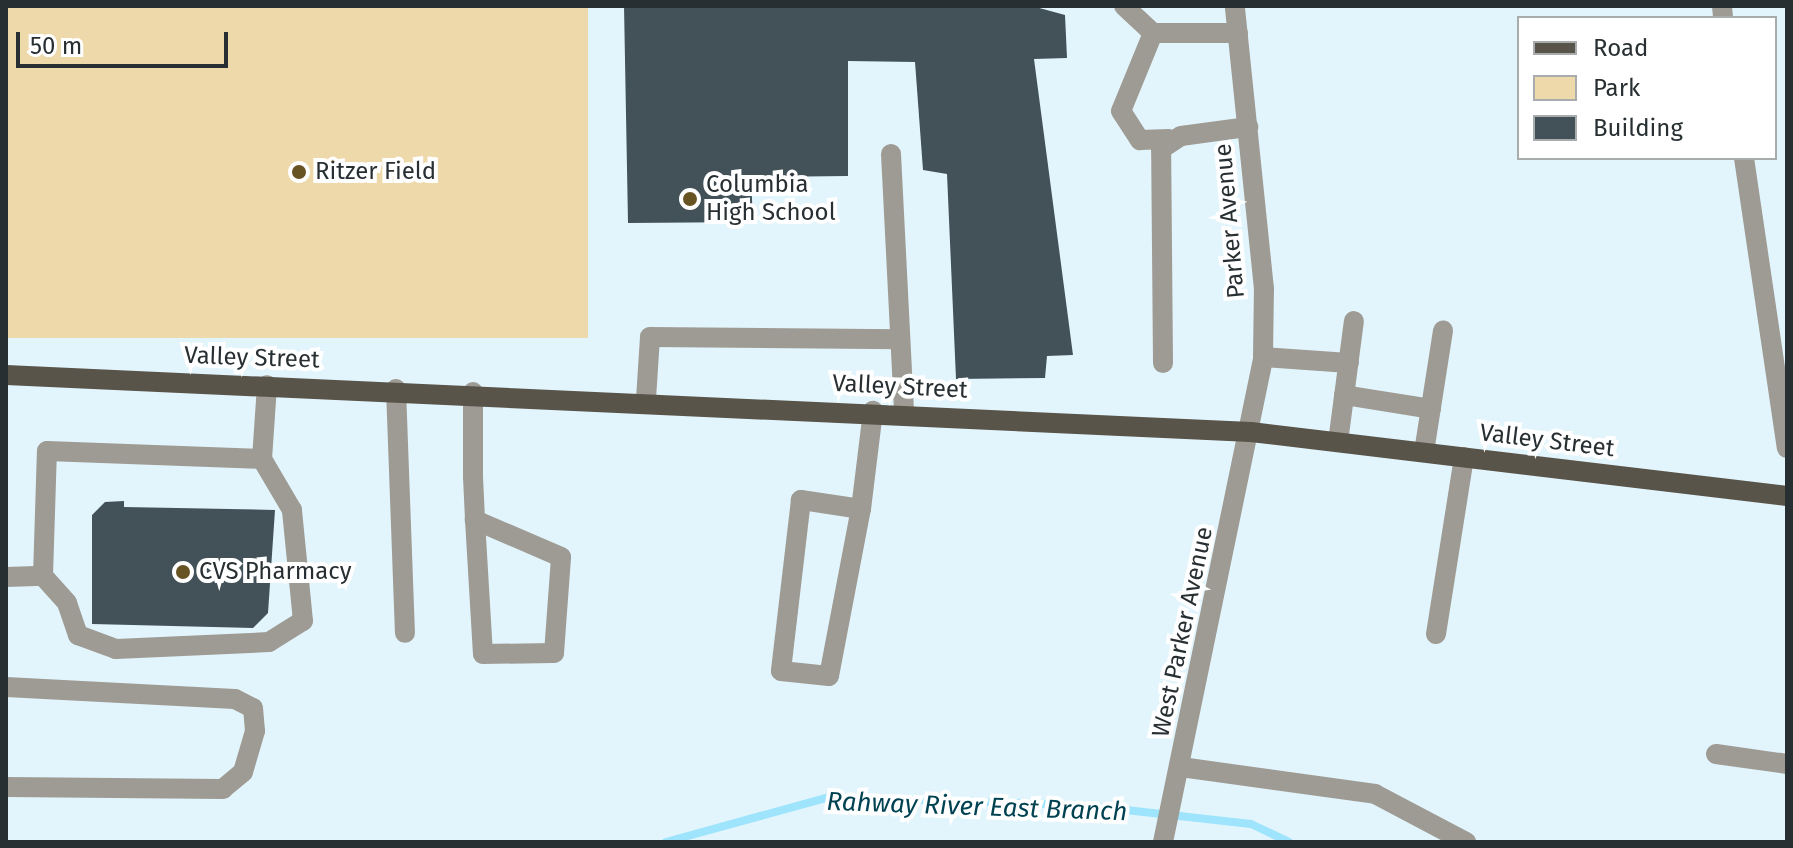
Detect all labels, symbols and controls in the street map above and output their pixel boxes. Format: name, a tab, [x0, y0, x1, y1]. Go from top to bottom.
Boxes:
scale bar	[20, 16, 232, 66]
legend	[1517, 16, 1777, 160]
text: 50 m	[30, 32, 82, 60]
text: Road	[1593, 34, 1648, 62]
text: Park	[1593, 74, 1640, 102]
text: Building	[1593, 114, 1683, 142]
street label: Parker Avenue	[1209, 142, 1251, 300]
place label: Ritzer Field	[315, 158, 436, 186]
marker: Ritzer Field	[290, 163, 308, 181]
place label: Columbia High School	[706, 171, 836, 227]
marker: Columbia High School	[681, 190, 699, 208]
street label: Valley Street	[184, 341, 320, 375]
street label: Valley Street	[832, 369, 968, 405]
street label: Valley Street	[1478, 418, 1616, 464]
street label: West Parker Avenue	[1147, 524, 1219, 740]
place label: CVS Pharmacy	[199, 558, 352, 586]
marker: CVS Pharmacy	[174, 563, 192, 581]
water label: Rahway River East Branch	[826, 786, 1128, 828]

